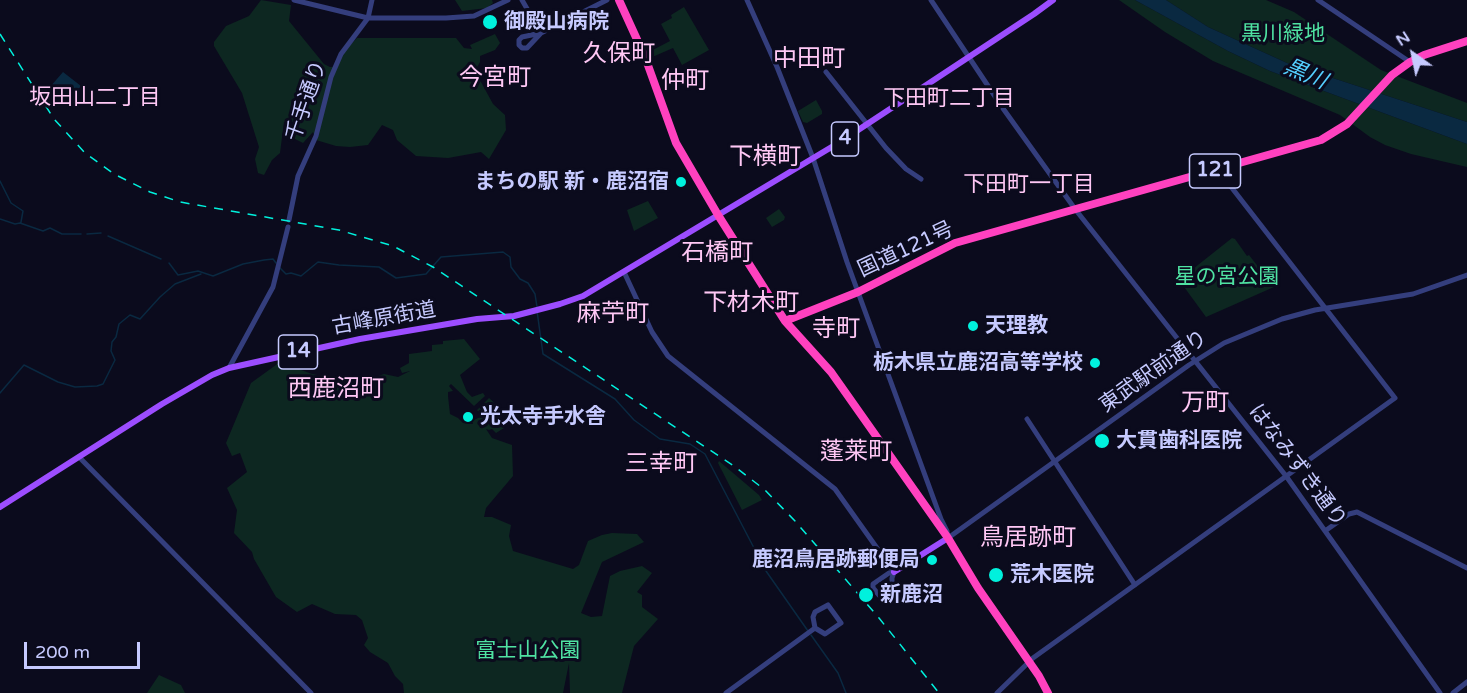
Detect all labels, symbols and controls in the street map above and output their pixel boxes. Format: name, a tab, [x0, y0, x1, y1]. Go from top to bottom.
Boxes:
place label: 御殿山病院	[504, 9, 609, 35]
marker: 御殿山病院	[481, 13, 499, 31]
park label: 黒川緑地	[1241, 21, 1325, 47]
north arrow	[1383, 24, 1443, 84]
text: N	[1392, 27, 1414, 51]
district label: 久保町	[583, 41, 655, 69]
district label: 中田町	[773, 46, 845, 74]
water label: 黒川	[1280, 54, 1330, 96]
street label: 千手通り	[281, 57, 333, 145]
district label: 今宮町	[459, 65, 531, 93]
district label: 仲町	[661, 68, 709, 96]
district label: 坂田山二丁目	[29, 85, 161, 111]
district label: 下田町二丁目	[883, 86, 1015, 112]
road number: 4	[832, 122, 858, 156]
district label: 下横町	[729, 144, 801, 172]
road number: 121	[1190, 154, 1240, 188]
place label: まちの駅 新・鹿沼宿	[475, 169, 669, 195]
district label: 下田町一丁目	[963, 172, 1095, 198]
marker: まちの駅 新・鹿沼宿	[674, 175, 688, 189]
street label: 国道121号	[854, 217, 958, 283]
district label: 石橋町	[681, 240, 753, 268]
park label: 星の宮公園	[1175, 264, 1279, 290]
district label: 下材木町	[703, 290, 799, 318]
street label: 古峰原街道	[330, 297, 438, 341]
district label: 麻苧町	[577, 301, 649, 329]
place label: 天理教	[985, 313, 1048, 339]
district label: 寺町	[812, 316, 860, 344]
marker: 天理教	[966, 319, 980, 333]
street label: 東武駅前通り	[1095, 326, 1213, 418]
road number: 14	[278, 335, 318, 369]
place label: 栃木県立鹿沼高等学校	[873, 350, 1083, 376]
marker: 栃木県立鹿沼高等学校	[1088, 356, 1102, 370]
district label: 西鹿沼町	[288, 376, 384, 404]
district label: 万町	[1181, 390, 1229, 418]
street label: はなみずき通り	[1243, 400, 1351, 532]
place label: 光太寺手水舎	[480, 404, 606, 430]
marker: 光太寺手水舎	[461, 410, 475, 424]
place label: 大貫歯科医院	[1116, 428, 1242, 454]
marker: 大貫歯科医院	[1093, 432, 1111, 450]
district label: 蓬莱町	[820, 439, 892, 467]
district label: 三幸町	[625, 451, 697, 479]
district label: 鳥居跡町	[980, 525, 1076, 553]
place label: 鹿沼鳥居跡郵便局	[752, 547, 920, 573]
marker: 鹿沼鳥居跡郵便局	[925, 553, 939, 567]
place label: 荒木医院	[1010, 562, 1094, 588]
marker: 荒木医院	[987, 566, 1005, 584]
place label: 新鹿沼	[880, 582, 943, 608]
marker: 新鹿沼	[857, 586, 875, 604]
scale bar	[27, 630, 142, 668]
park label: 富士山公園	[476, 638, 580, 664]
text: 200 m	[35, 641, 90, 663]

